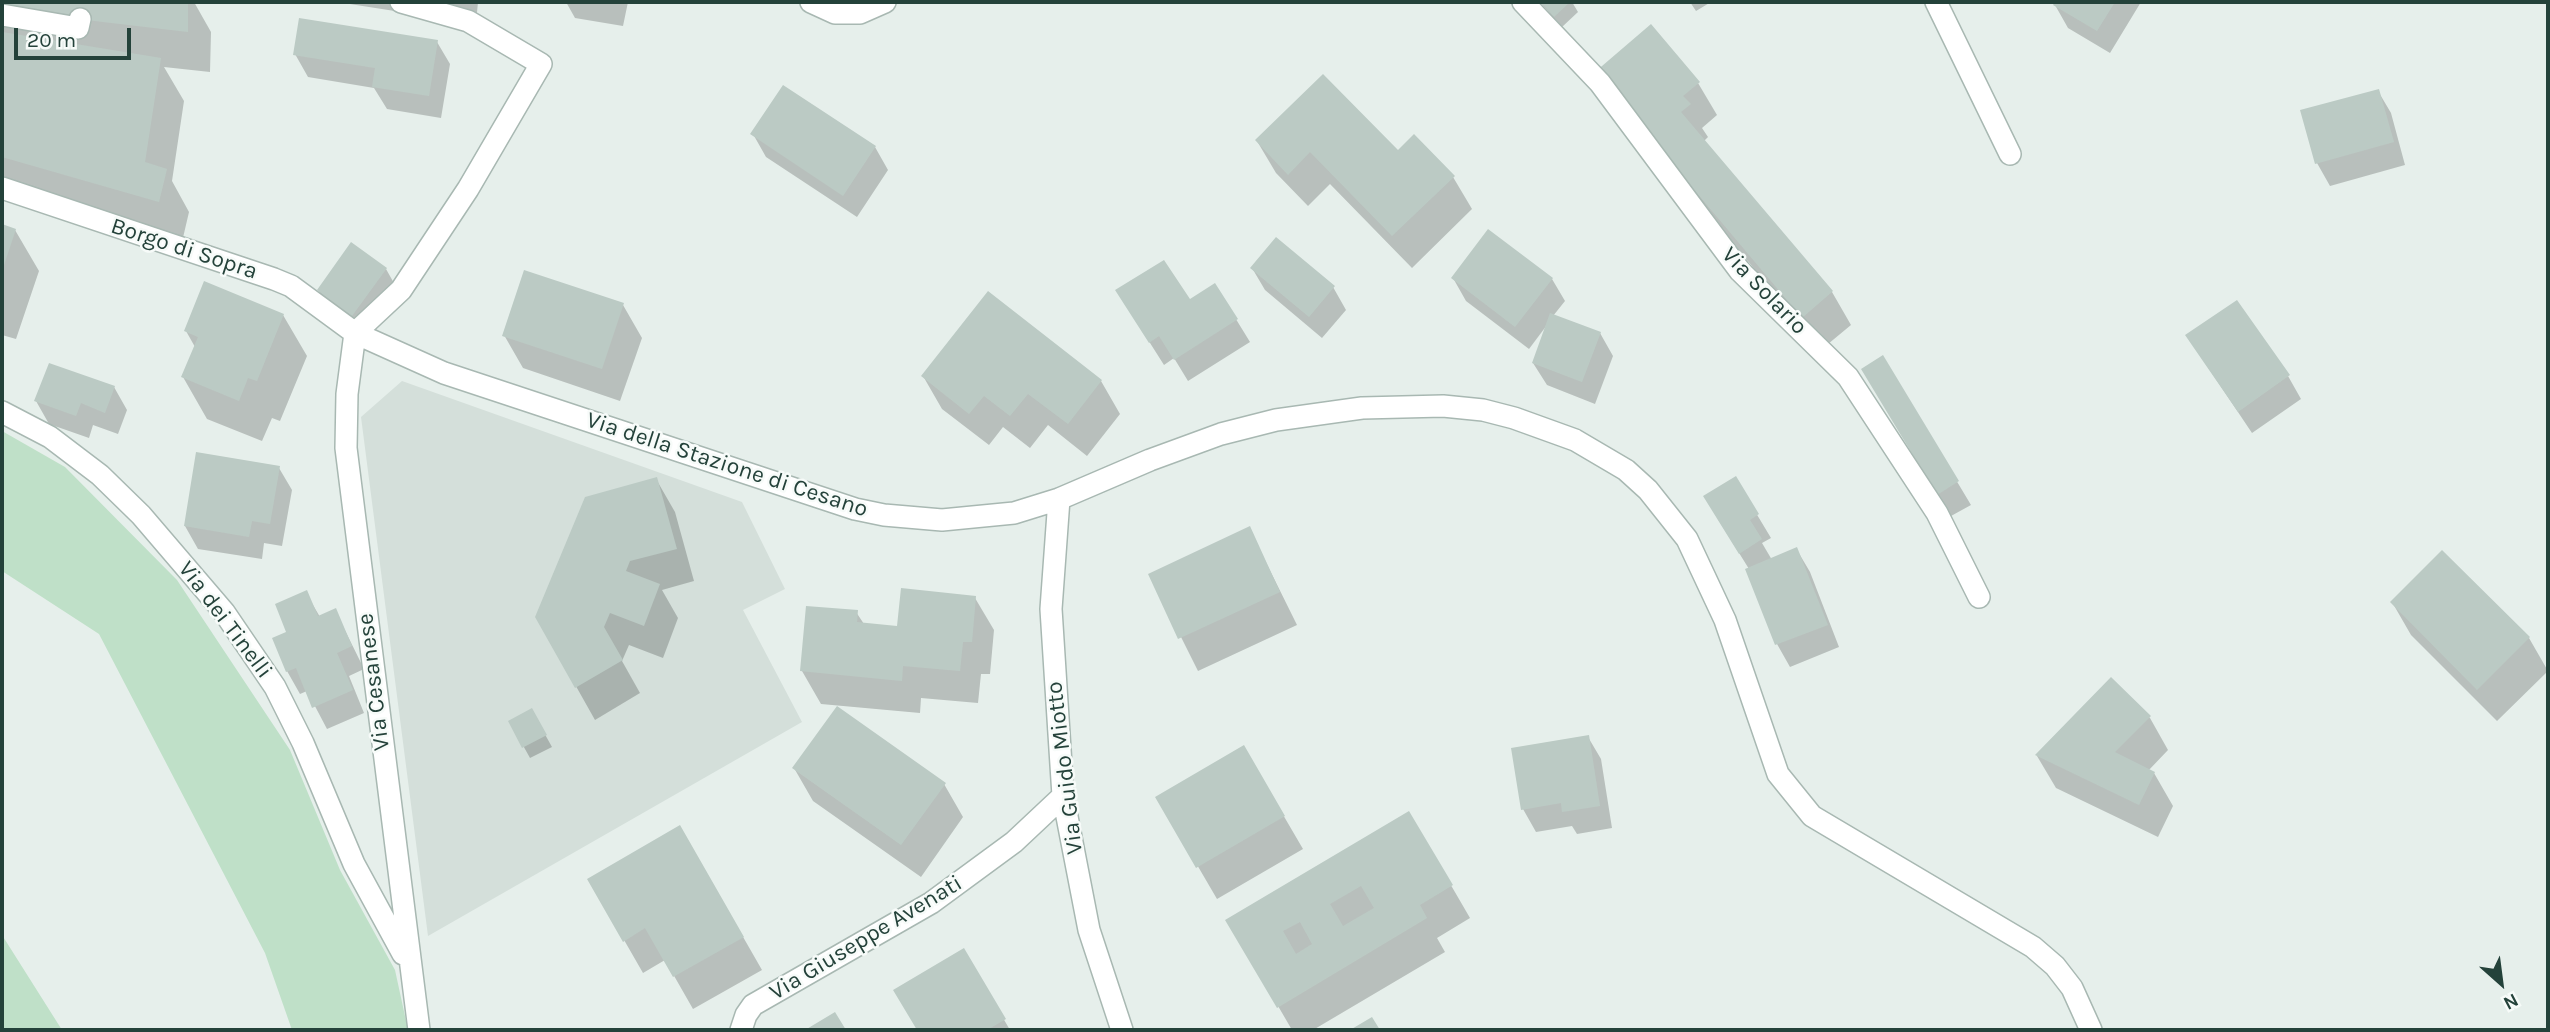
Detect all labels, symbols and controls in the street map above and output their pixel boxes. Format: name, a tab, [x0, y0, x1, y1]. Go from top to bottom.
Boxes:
scale bar	[18, 14, 135, 58]
text: 20 m	[27, 28, 76, 52]
street label: Borgo di Sopra	[107, 212, 261, 286]
street label: Via Solario	[1715, 241, 1813, 341]
street label: Via della Stazione di Cesano	[583, 406, 871, 524]
street label: Via dei Tinelli	[172, 556, 278, 684]
street label: Via Cesanese	[352, 612, 396, 752]
street label: Via Guido Miotto	[1041, 680, 1089, 856]
street label: Via Giuseppe Avenati	[765, 870, 967, 1006]
north arrow	[2466, 948, 2536, 1018]
text: N	[2500, 989, 2522, 1014]

